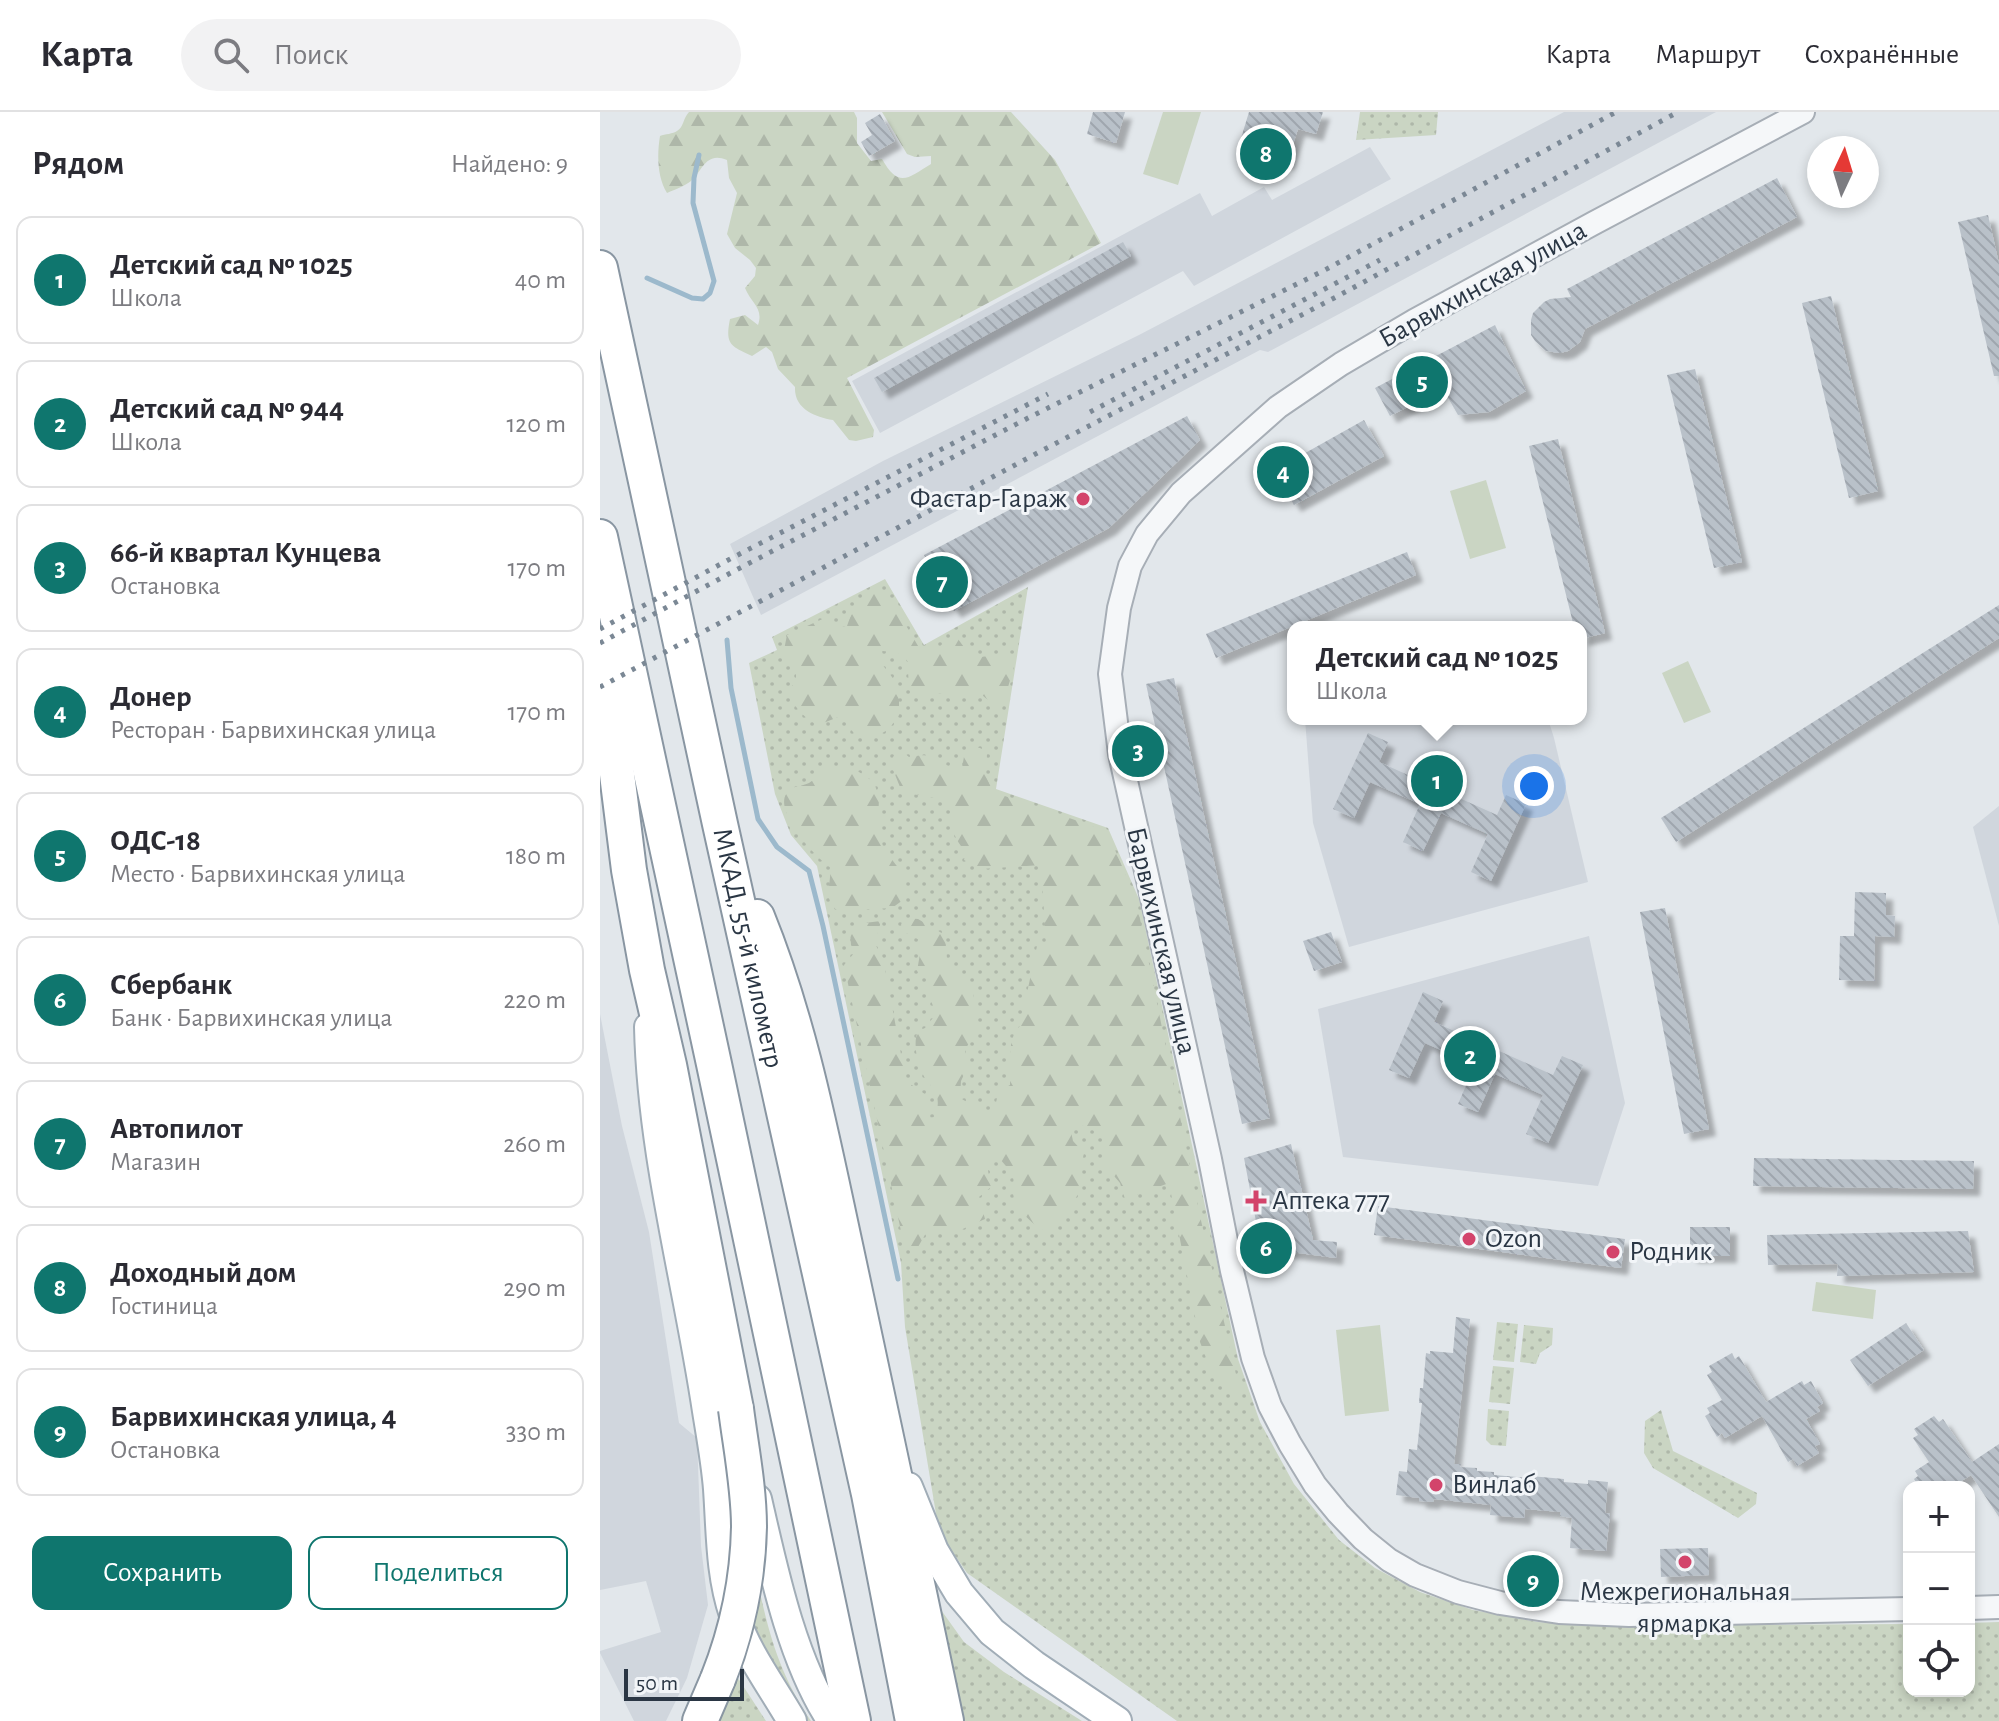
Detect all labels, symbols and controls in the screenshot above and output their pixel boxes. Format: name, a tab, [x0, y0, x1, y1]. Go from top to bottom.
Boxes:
search box	[181, 19, 741, 91]
icon: search	[209, 33, 253, 77]
text: Карта	[40, 36, 133, 74]
text: Поиск	[273, 40, 348, 70]
text: Карта	[1545, 41, 1611, 69]
text: Маршрут	[1655, 41, 1760, 69]
text: Сохранённые	[1804, 41, 1959, 69]
pin: 8	[1240, 124, 1292, 184]
north arrow	[1807, 136, 1879, 208]
text: Рядом	[32, 147, 124, 181]
text: Найдено: 9	[451, 151, 568, 177]
street label: Барвихинская улица	[1375, 216, 1592, 354]
text: Детский сад № 1025	[110, 250, 353, 280]
text: 1	[55, 267, 65, 293]
text: 40 m	[515, 267, 566, 293]
text: Школа	[110, 285, 182, 311]
pin: 5	[1396, 352, 1448, 412]
text: Детский сад № 944	[110, 394, 344, 424]
text: 2	[54, 411, 66, 437]
text: 120 m	[506, 411, 566, 437]
text: Школа	[110, 429, 182, 455]
pin: 4	[1257, 442, 1309, 502]
place label: Фастар-Гараж	[910, 485, 1067, 513]
marker: Фастар-Гараж	[1074, 490, 1092, 508]
text: 66-й квартал Кунцева	[110, 538, 381, 568]
pin: 7	[916, 552, 968, 612]
text: 3	[54, 555, 66, 581]
text: 170 m	[507, 555, 566, 581]
text: Остановка	[110, 573, 220, 599]
popup	[1287, 621, 1587, 725]
text: Детский сад № 1025	[1316, 643, 1558, 673]
text: Школа	[1316, 678, 1387, 704]
text: Донер	[110, 682, 192, 712]
text: 4	[53, 699, 67, 725]
text: 170 m	[507, 699, 566, 725]
text: Ресторан · Барвихинская улица	[110, 717, 436, 743]
pin: 3	[1112, 721, 1164, 781]
pin: 1	[1411, 751, 1463, 811]
your location	[1514, 766, 1554, 806]
street label: Барвихинская улица	[1121, 825, 1201, 1058]
text: ОДС-18	[110, 826, 201, 856]
street label: МКАД, 55-й километр	[707, 826, 788, 1071]
text: 5	[54, 843, 66, 869]
text: 180 m	[506, 843, 566, 869]
text: Место · Барвихинская улица	[110, 861, 405, 887]
text: Сбербанк	[110, 970, 232, 1000]
text: 6	[54, 987, 66, 1013]
text: 220 m	[504, 987, 566, 1013]
text: Банк · Барвихинская улица	[110, 1005, 392, 1031]
pin: 2	[1444, 1026, 1496, 1086]
text: Автопилот	[110, 1114, 243, 1144]
text: 7	[54, 1131, 66, 1157]
text: 260 m	[503, 1131, 566, 1157]
text: Магазин	[110, 1149, 201, 1175]
place label: Аптека 777	[1272, 1187, 1390, 1215]
marker: Аптека 777	[1247, 1192, 1265, 1210]
pin: 6	[1240, 1218, 1292, 1278]
place label: Ozon	[1485, 1225, 1542, 1253]
marker: Ozon	[1460, 1230, 1478, 1248]
place label: Родник	[1629, 1238, 1712, 1266]
marker: Родник	[1604, 1243, 1622, 1261]
text: Доходный дом	[110, 1258, 296, 1288]
text: 8	[54, 1275, 66, 1301]
text: 290 m	[503, 1275, 566, 1301]
text: Гостиница	[110, 1293, 218, 1319]
text: Барвихинская улица, 4	[110, 1402, 397, 1432]
text: 9	[54, 1419, 66, 1445]
text: 330 m	[506, 1419, 566, 1445]
text: Остановка	[110, 1437, 220, 1463]
place label: Винлаб	[1452, 1471, 1537, 1499]
marker: Винлаб	[1427, 1476, 1445, 1494]
map controls	[1903, 1481, 1975, 1697]
button: +	[1903, 1481, 1975, 1553]
button: Сохранить	[32, 1536, 292, 1610]
button: Поделиться	[308, 1536, 568, 1610]
pin: 9	[1507, 1551, 1559, 1611]
marker: Межрегиональная ярмарка	[1676, 1553, 1694, 1571]
button: −	[1903, 1553, 1975, 1625]
place label: Межрегиональная ярмарка	[1580, 1578, 1790, 1638]
button: locate	[1903, 1625, 1975, 1697]
scale bar	[624, 1665, 744, 1701]
text: 50 m	[636, 1672, 678, 1694]

